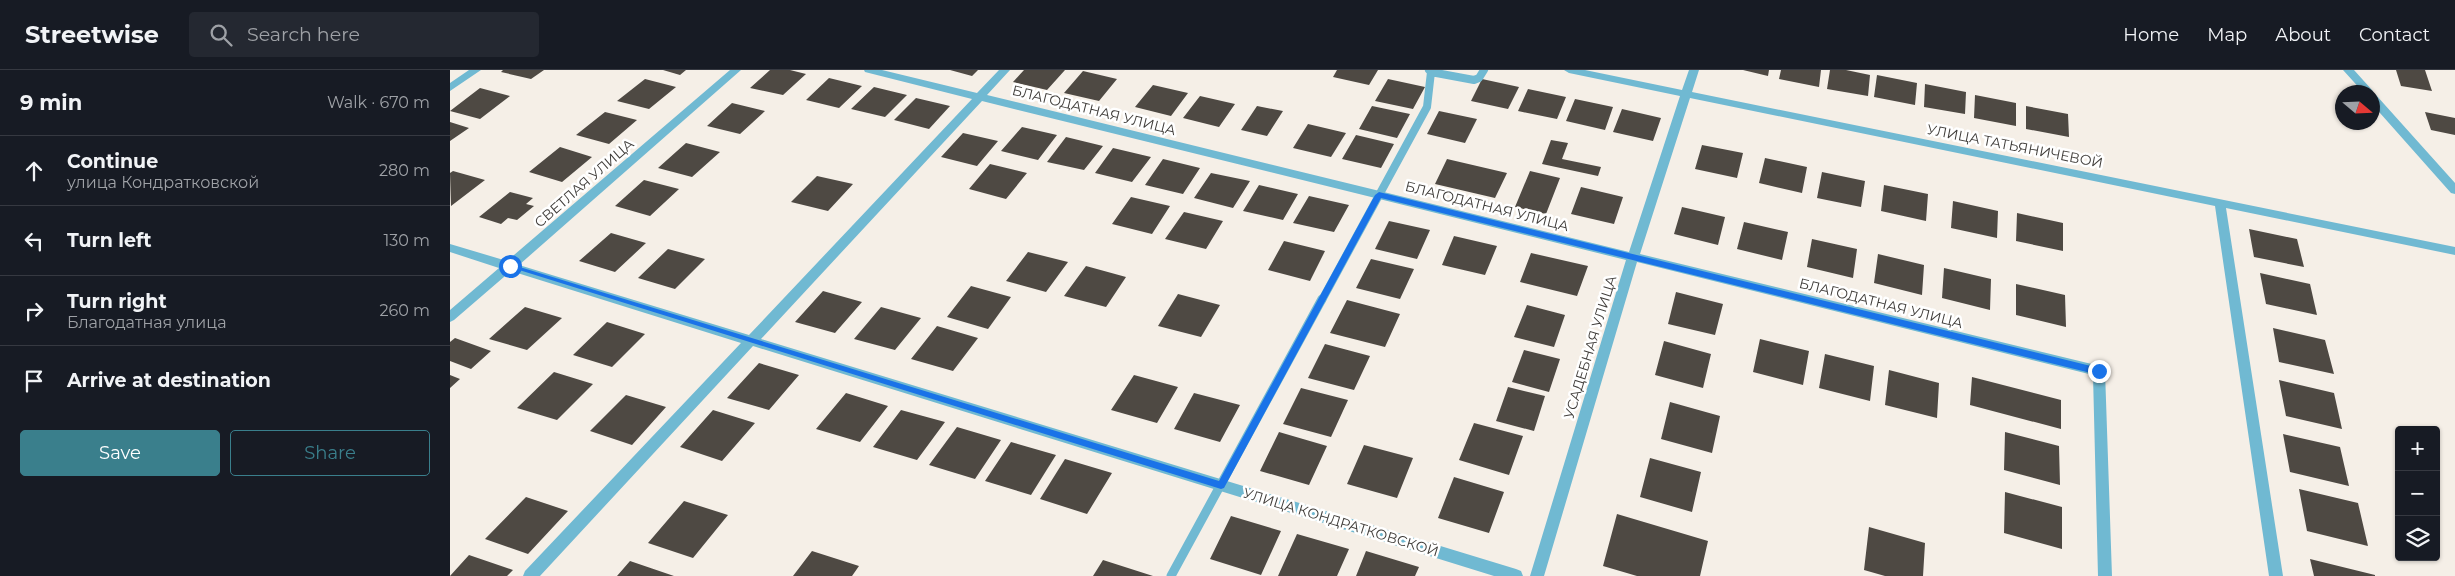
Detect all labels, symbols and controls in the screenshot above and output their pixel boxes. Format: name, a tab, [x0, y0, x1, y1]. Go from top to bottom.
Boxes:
search box	[189, 12, 539, 57]
text: Streetwise	[25, 20, 159, 49]
icon: search	[207, 21, 235, 49]
text: Search here	[247, 23, 360, 46]
text: Home	[2123, 24, 2179, 46]
text: Map	[2207, 24, 2247, 46]
text: About	[2275, 24, 2331, 46]
text: Contact	[2359, 24, 2430, 46]
street label: БЛАГОДАТНАЯ УЛИЦА	[1010, 81, 1178, 139]
north arrow	[2335, 85, 2380, 130]
text: 9 min	[20, 90, 82, 115]
text: Walk · 670 m	[327, 93, 430, 112]
street label: УЛИЦА ТАТЬЯНИЧЕВОЙ	[1925, 120, 2105, 172]
street label: СВЕТЛАЯ УЛИЦА	[530, 134, 638, 231]
text: Continue	[67, 150, 158, 173]
icon: ahead	[20, 157, 48, 185]
text: 280 m	[379, 161, 430, 180]
text: улица Кондратковской	[67, 173, 259, 192]
street label: БЛАГОДАТНАЯ УЛИЦА	[1403, 177, 1571, 235]
icon: left	[20, 227, 48, 255]
text: Turn left	[67, 229, 152, 252]
text: 130 m	[383, 231, 430, 250]
route start	[499, 255, 522, 278]
street label: УСАДЕБНАЯ УЛИЦА	[1560, 273, 1621, 421]
street label: БЛАГОДАТНАЯ УЛИЦА	[1797, 274, 1965, 332]
text: Turn right	[67, 290, 167, 313]
icon: right	[20, 297, 48, 325]
text: 260 m	[379, 301, 430, 320]
text: Благодатная улица	[67, 313, 226, 332]
route end	[2088, 360, 2111, 383]
icon: arrive	[20, 367, 48, 395]
text: Arrive at destination	[67, 369, 271, 392]
map controls	[2395, 426, 2440, 561]
button: +	[2395, 426, 2440, 471]
button: Save	[20, 430, 220, 476]
button: Share	[230, 430, 430, 476]
button: −	[2395, 471, 2440, 516]
street label: УЛИЦА КОНДРАТКОВСКОЙ	[1241, 484, 1441, 560]
button: layers	[2395, 516, 2440, 561]

